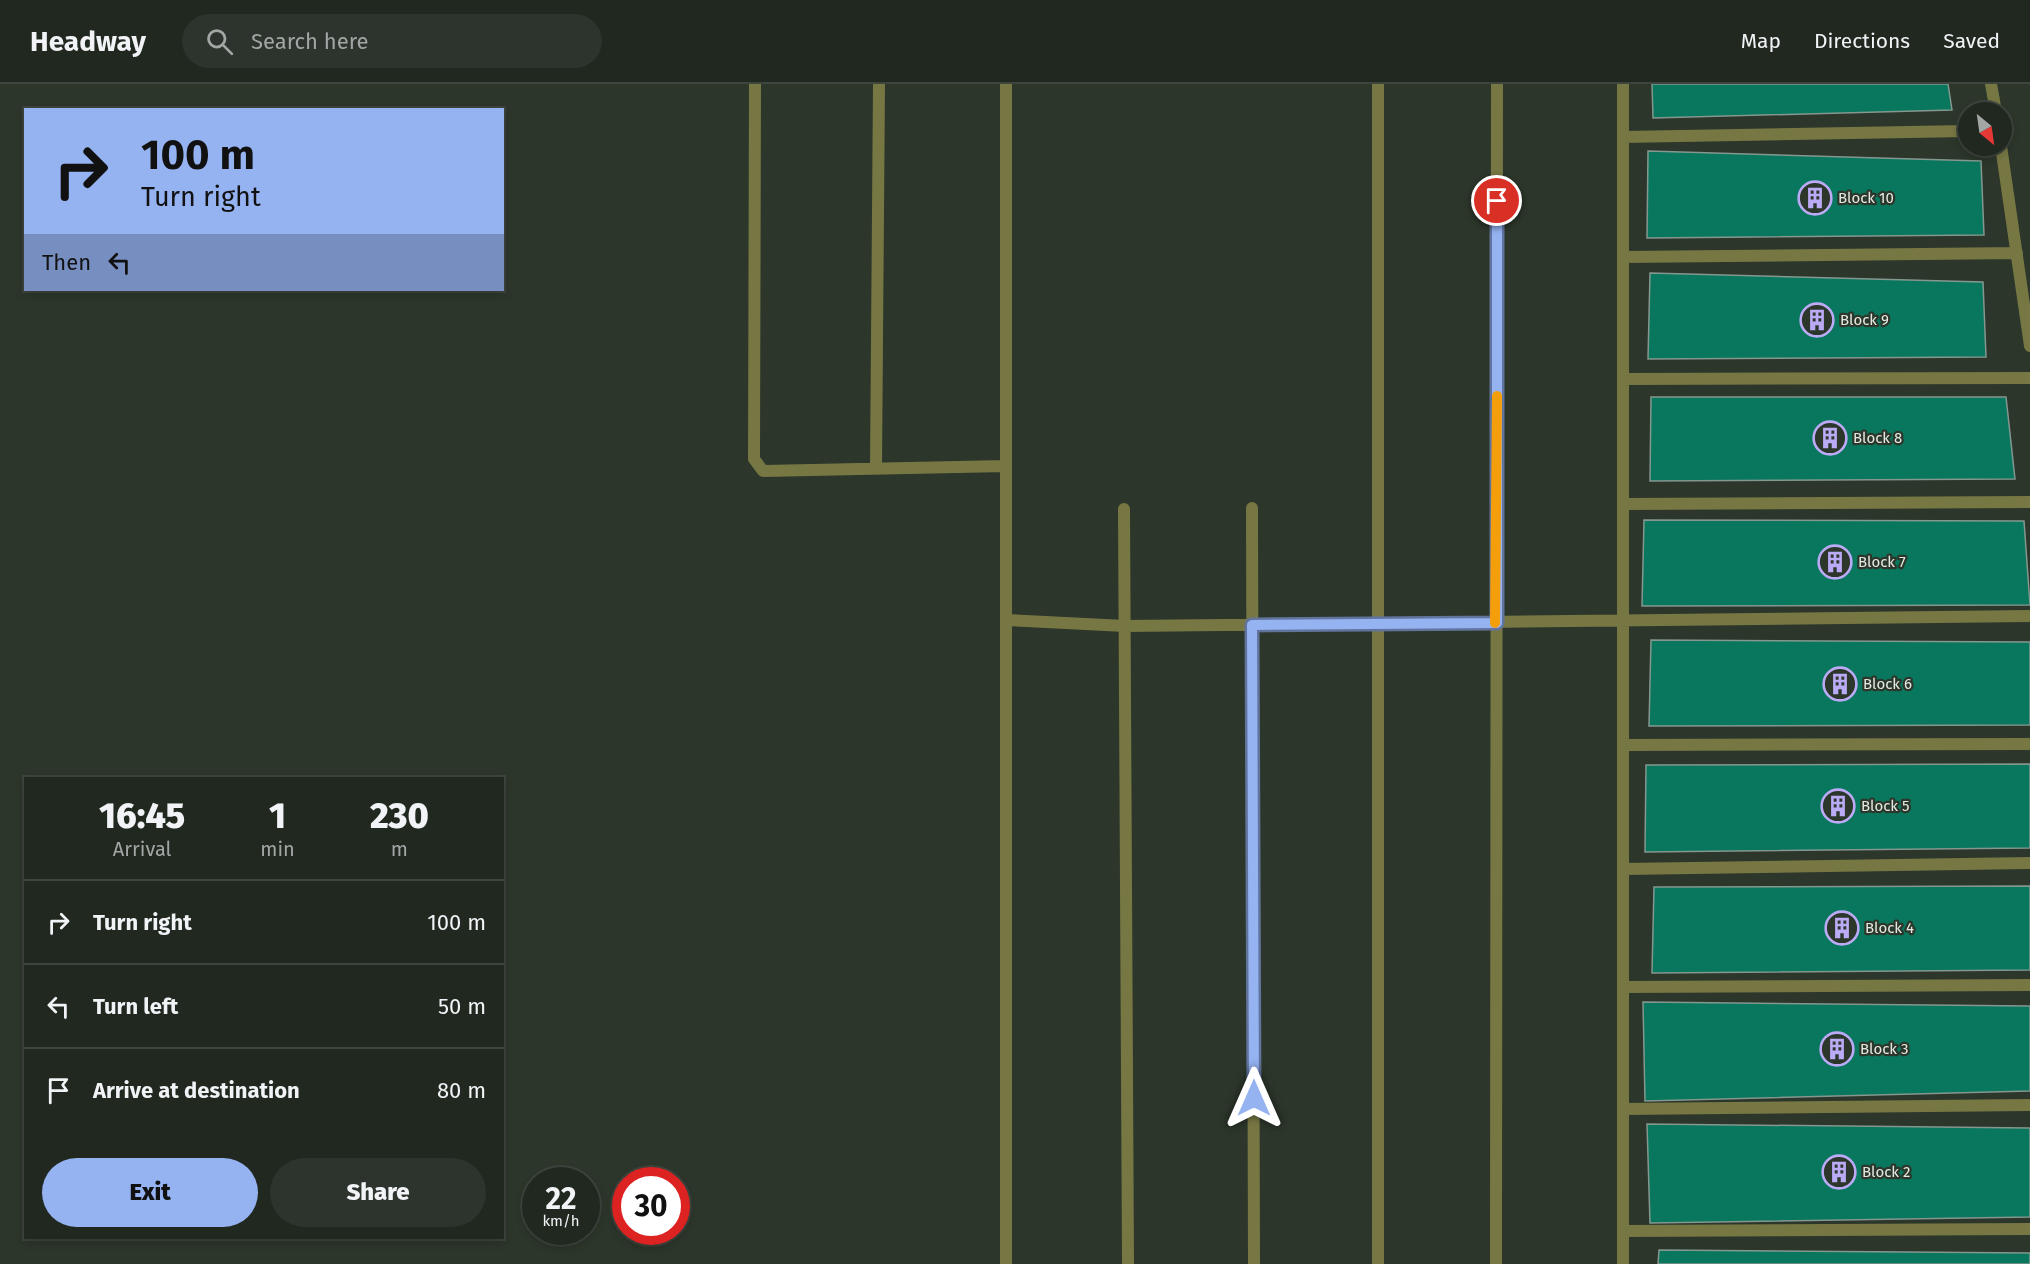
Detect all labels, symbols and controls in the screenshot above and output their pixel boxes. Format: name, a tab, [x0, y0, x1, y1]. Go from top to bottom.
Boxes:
search box	[182, 14, 602, 68]
text: Headway	[30, 25, 146, 58]
icon: search	[203, 25, 236, 58]
text: Search here	[251, 28, 369, 55]
text: Map	[1741, 28, 1781, 54]
text: Directions	[1814, 28, 1910, 54]
text: Saved	[1943, 28, 2000, 54]
north arrow	[1958, 102, 2012, 156]
map controls	[1958, 102, 2012, 156]
text: 100 m	[141, 130, 255, 180]
icon: right	[42, 132, 120, 210]
pin	[1471, 175, 1522, 226]
building icon: Block 10	[1797, 180, 1833, 216]
text: Turn right	[141, 181, 261, 213]
icon: arrive	[1480, 184, 1513, 217]
place label: Block 10	[1838, 189, 1894, 207]
icon: left	[103, 246, 136, 279]
text: Then	[42, 249, 91, 276]
building icon: Block 9	[1799, 302, 1835, 338]
place label: Block 9	[1840, 311, 1889, 329]
building icon: Block 8	[1812, 420, 1848, 456]
place label: Block 8	[1853, 429, 1902, 447]
building icon: Block 7	[1817, 544, 1853, 580]
place label: Block 7	[1858, 553, 1906, 571]
building icon: Block 6	[1822, 666, 1858, 702]
place label: Block 6	[1863, 675, 1912, 693]
building icon: Block 5	[1820, 788, 1856, 824]
text: 16:45	[99, 794, 185, 838]
text: 1	[269, 794, 286, 838]
text: 230	[370, 794, 429, 838]
place label: Block 5	[1861, 797, 1910, 815]
text: Arrival	[113, 837, 171, 861]
text: min	[260, 837, 295, 861]
text: m	[391, 837, 408, 861]
icon: right	[42, 906, 75, 939]
text: Turn right	[93, 909, 192, 936]
text: 100 m	[427, 909, 486, 936]
building icon: Block 4	[1824, 910, 1860, 946]
place label: Block 4	[1865, 919, 1914, 937]
icon: left	[42, 990, 75, 1023]
text: Turn left	[93, 993, 178, 1020]
text: 50 m	[438, 993, 486, 1020]
building icon: Block 3	[1819, 1031, 1855, 1067]
place label: Block 3	[1860, 1040, 1909, 1058]
position arrow	[1222, 1066, 1286, 1130]
icon: arrive	[42, 1074, 75, 1107]
text: Arrive at destination	[93, 1077, 300, 1104]
text: 80 m	[437, 1077, 486, 1104]
building icon: Block 2	[1821, 1154, 1857, 1190]
button: Exit	[42, 1158, 258, 1227]
button: Share	[270, 1158, 486, 1227]
place label: Block 2	[1862, 1163, 1910, 1181]
speed limit sign: 30	[612, 1167, 690, 1245]
text: 22	[545, 1181, 577, 1217]
text: km/h	[542, 1212, 580, 1230]

